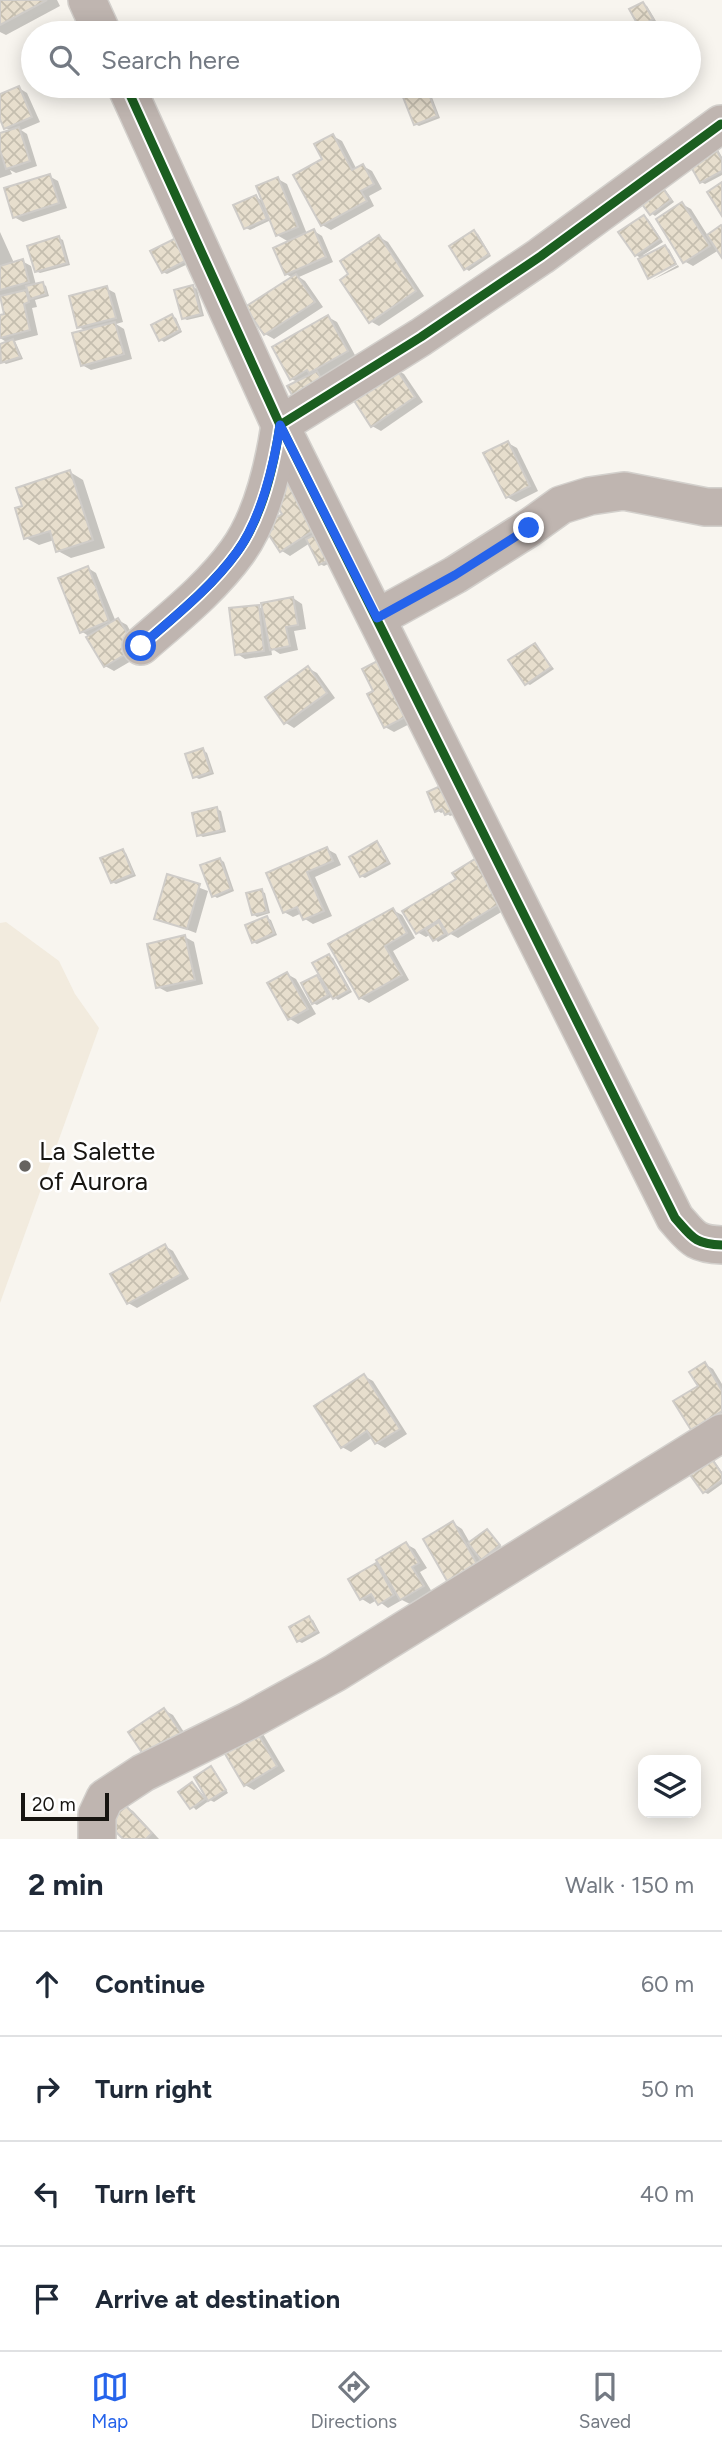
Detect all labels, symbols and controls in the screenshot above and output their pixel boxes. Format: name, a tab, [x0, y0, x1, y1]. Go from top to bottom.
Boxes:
search box	[21, 21, 701, 98]
icon: search	[45, 41, 83, 79]
text: Search here	[101, 44, 240, 76]
route end	[513, 512, 544, 543]
route start	[125, 630, 156, 661]
place label: La Salette of Aurora	[39, 1135, 155, 1197]
marker: La Salette of Aurora	[17, 1158, 33, 1174]
map controls	[638, 1755, 701, 1818]
button: layers	[638, 1755, 701, 1818]
scale bar	[21, 1790, 108, 1822]
text: 20 m	[32, 1793, 76, 1816]
text: 2 min	[28, 1866, 104, 1903]
text: Walk · 150 m	[565, 1871, 694, 1899]
icon: ahead	[28, 1965, 66, 2003]
text: Continue	[95, 1968, 205, 2000]
text: 60 m	[641, 1970, 694, 1998]
icon: right	[28, 2070, 66, 2108]
text: Turn right	[95, 2073, 212, 2105]
text: 50 m	[641, 2075, 694, 2103]
icon: left	[28, 2175, 66, 2213]
text: Turn left	[95, 2178, 196, 2210]
text: 40 m	[640, 2180, 694, 2208]
icon: arrive	[28, 2280, 66, 2318]
text: Arrive at destination	[95, 2283, 340, 2315]
tab: Map	[91, 2368, 129, 2433]
tab: Directions	[310, 2368, 397, 2433]
tab: Saved	[579, 2368, 631, 2433]

